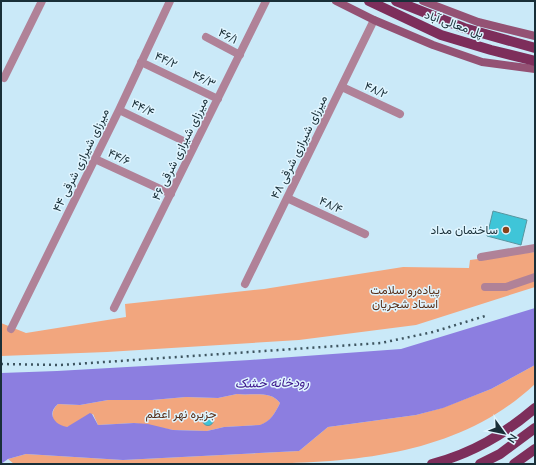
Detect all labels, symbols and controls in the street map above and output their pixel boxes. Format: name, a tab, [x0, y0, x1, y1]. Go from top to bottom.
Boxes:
street label: پل معالی آباد	[422, 6, 486, 42]
street label: ۴۶/۱	[216, 24, 240, 47]
street label: ۴۴/۲	[152, 48, 180, 71]
street label: ۴۶/۳	[190, 67, 218, 91]
street label: ۴۸/۲	[362, 78, 390, 101]
street label: ۴۸ میرزای شیرازی شرقی	[267, 93, 331, 201]
street label: ۴۶ میرزای شیرازی شرقی	[148, 95, 212, 203]
street label: ۴۴/۴	[129, 96, 157, 120]
street label: ۴۴ میرزای شیرازی شرقی	[49, 106, 113, 214]
street label: ۴۴/۶	[106, 145, 133, 168]
street label: ۴۸/۴	[317, 193, 345, 217]
place label: ساختمان مداد	[430, 222, 498, 237]
marker: ساختمان مداد	[501, 225, 511, 235]
park label: پیاده‌رو سلامت استاد شجریان	[370, 282, 440, 312]
water label: رودخانه خشک	[235, 373, 310, 392]
park label: جزیره نهر اعظم	[145, 406, 217, 422]
north arrow	[484, 413, 524, 453]
text: N	[504, 431, 521, 446]

